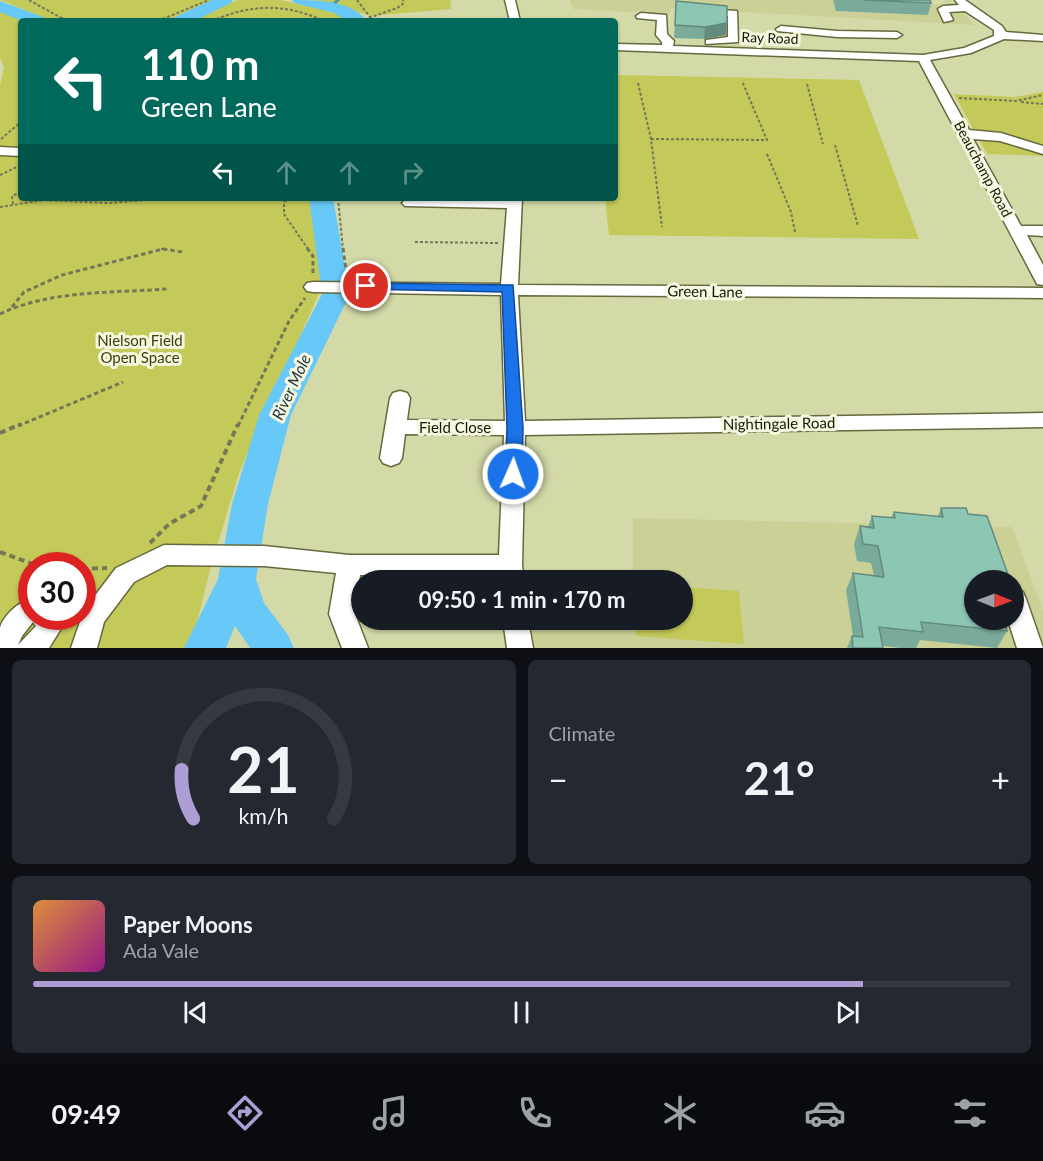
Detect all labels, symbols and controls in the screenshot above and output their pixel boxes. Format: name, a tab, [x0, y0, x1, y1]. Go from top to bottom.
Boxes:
street label: Ray Road	[741, 28, 799, 47]
text: 110 m	[141, 39, 259, 89]
icon: left	[42, 42, 120, 120]
text: Green Lane	[141, 90, 277, 123]
street label: Beauchamp Road	[951, 118, 1016, 220]
icon: left	[207, 156, 240, 189]
icon: ahead	[270, 156, 303, 189]
icon: ahead	[333, 156, 366, 189]
icon: right	[396, 156, 429, 189]
pin	[340, 260, 391, 311]
icon: arrive	[349, 269, 382, 302]
street label: Green Lane	[667, 281, 743, 301]
park label: Nielson Field Open Space	[97, 331, 183, 366]
water label: River Mole	[267, 351, 314, 423]
street label: Nightingale Road	[723, 413, 835, 433]
street label: Field Close	[419, 418, 491, 436]
position arrow	[481, 442, 545, 506]
speed limit sign: 30	[18, 552, 96, 630]
north arrow	[964, 570, 1024, 630]
map controls	[964, 570, 1024, 630]
text: 09:50 · 1 min · 170 m	[419, 586, 625, 613]
text: Climate	[549, 721, 615, 745]
text: 21	[228, 731, 300, 806]
text: 21°	[744, 751, 815, 805]
text: −	[549, 759, 568, 799]
text: +	[991, 759, 1010, 799]
text: km/h	[239, 803, 289, 829]
text: Paper Moons	[123, 911, 253, 938]
text: Ada Vale	[123, 938, 199, 962]
icon: previous	[179, 996, 212, 1029]
icon: pause	[505, 996, 538, 1029]
icon: next	[831, 996, 864, 1029]
icon: directions	[224, 1092, 266, 1134]
icon: music	[369, 1092, 411, 1134]
icon: phone	[514, 1092, 556, 1134]
icon: climate	[659, 1092, 701, 1134]
icon: car	[804, 1092, 846, 1134]
icon: filters	[949, 1092, 991, 1134]
text: 09:49	[52, 1097, 121, 1130]

